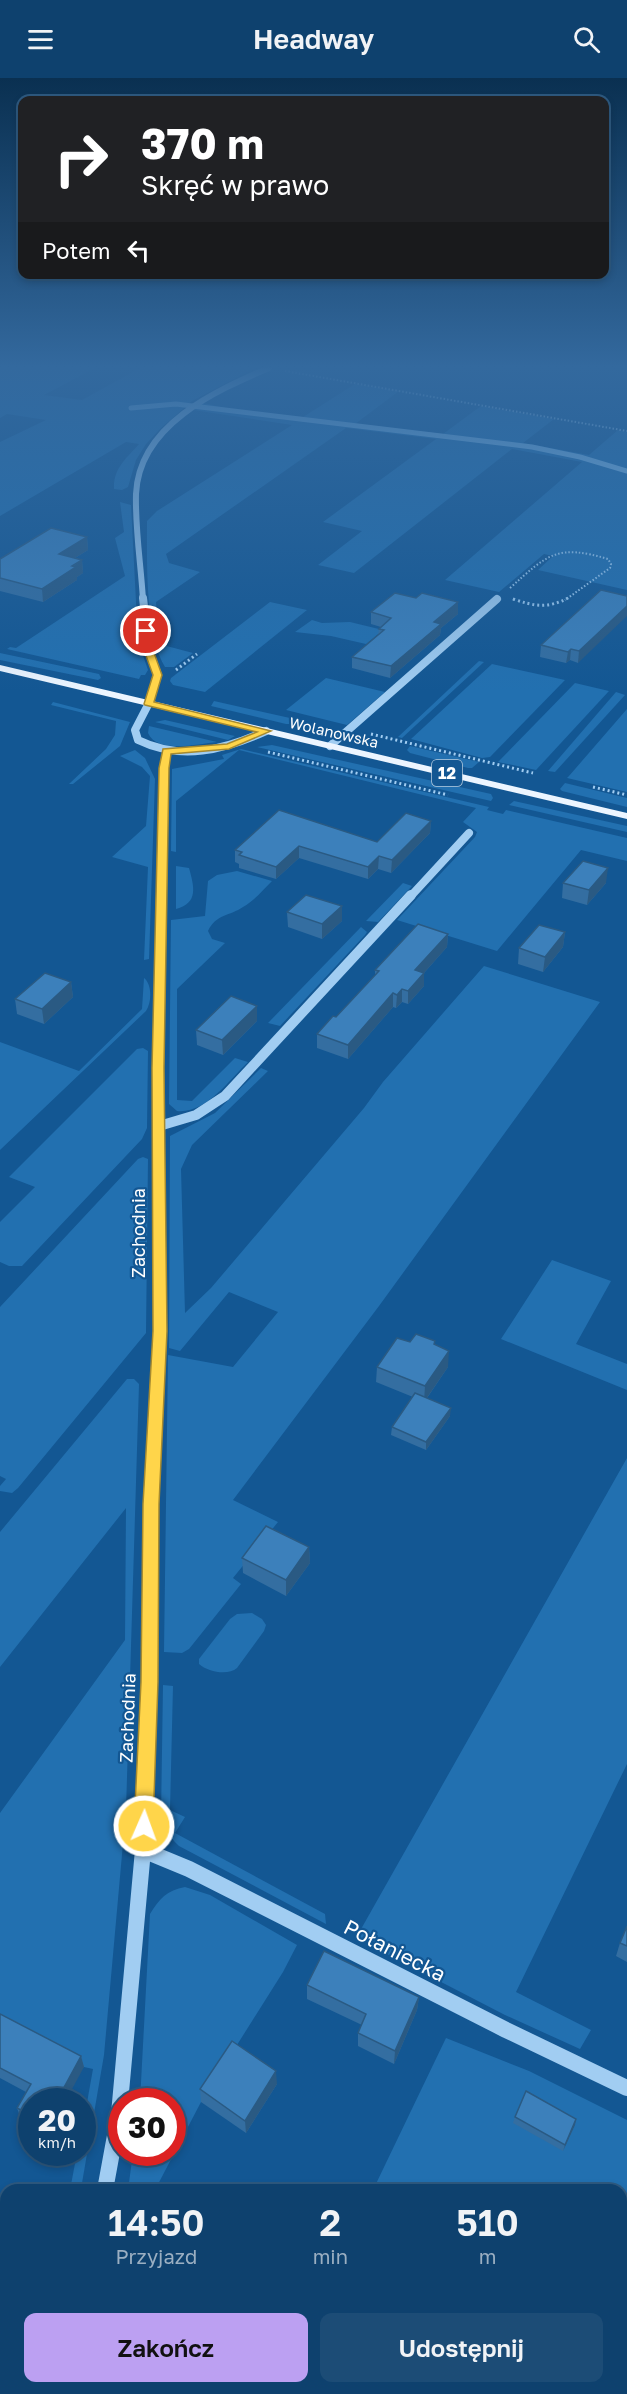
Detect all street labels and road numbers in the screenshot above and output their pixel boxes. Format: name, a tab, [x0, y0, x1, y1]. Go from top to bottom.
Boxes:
street label: Wolanowska	[288, 713, 380, 751]
road number: 12	[432, 760, 462, 786]
street label: Zachodnia	[127, 1188, 149, 1278]
street label: Zachodnia	[114, 1673, 140, 1763]
street label: Połaniecka	[340, 1913, 450, 1987]

